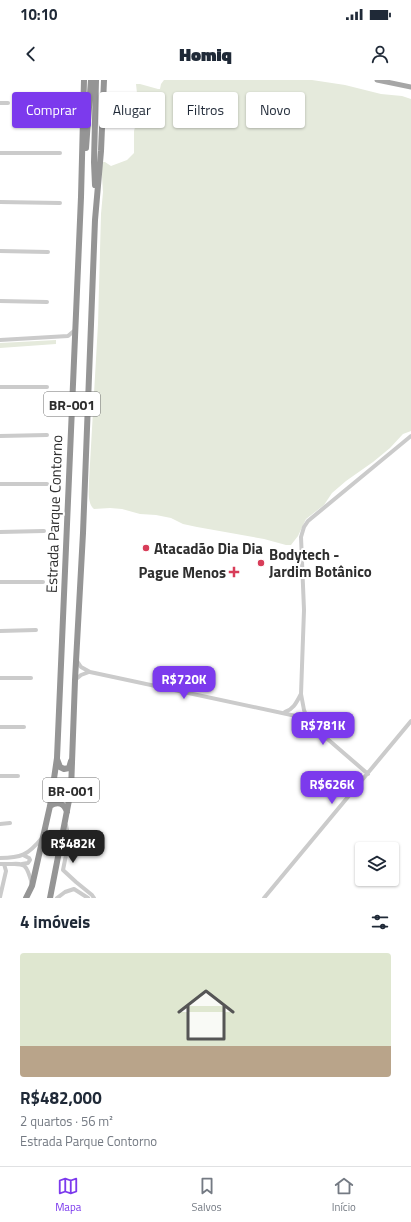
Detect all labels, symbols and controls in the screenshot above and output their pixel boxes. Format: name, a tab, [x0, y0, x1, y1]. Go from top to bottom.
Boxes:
text: 10:10	[20, 3, 57, 26]
text: Homiq	[179, 41, 232, 68]
icon: back	[20, 43, 42, 65]
icon: person	[369, 43, 391, 65]
chip: Comprar	[12, 92, 91, 128]
chip: Alugar	[99, 92, 165, 128]
chip: Filtros	[173, 92, 238, 128]
chip: Novo	[246, 92, 305, 128]
road number: BR-001	[44, 392, 100, 416]
street label: Estrada Parque Contorno	[40, 434, 68, 594]
place label: Atacadão Dia Dia	[154, 537, 263, 560]
marker: Atacadão Dia Dia	[141, 543, 151, 553]
place label: Bodytech - Jardim Botânico	[269, 543, 372, 583]
marker: Bodytech - Jardim Botânico	[256, 558, 266, 568]
place label: Pague Menos	[139, 561, 226, 584]
marker: Pague Menos	[229, 567, 239, 577]
pin: R$720K	[151, 666, 217, 700]
text: R$720K	[162, 669, 206, 689]
pin: R$781K	[290, 712, 356, 746]
text: R$781K	[301, 715, 345, 735]
pin: R$626K	[299, 771, 365, 805]
text: R$626K	[310, 774, 354, 794]
road number: BR-001	[43, 778, 99, 802]
pin: R$482K	[40, 830, 106, 864]
text: R$482K	[51, 833, 95, 853]
map controls	[355, 842, 399, 886]
button: layers	[355, 842, 399, 886]
text: 4 imóveis	[20, 909, 90, 935]
icon: filters	[369, 911, 391, 933]
icon: home	[170, 979, 242, 1051]
text: R$482,000	[20, 1085, 102, 1111]
text: 2 quartos · 56 m²	[20, 1111, 113, 1131]
text: Estrada Parque Contorno	[20, 1131, 157, 1151]
tab: Mapa	[55, 1175, 81, 1215]
tab: Salvos	[191, 1175, 222, 1215]
tab: Início	[332, 1175, 356, 1215]

